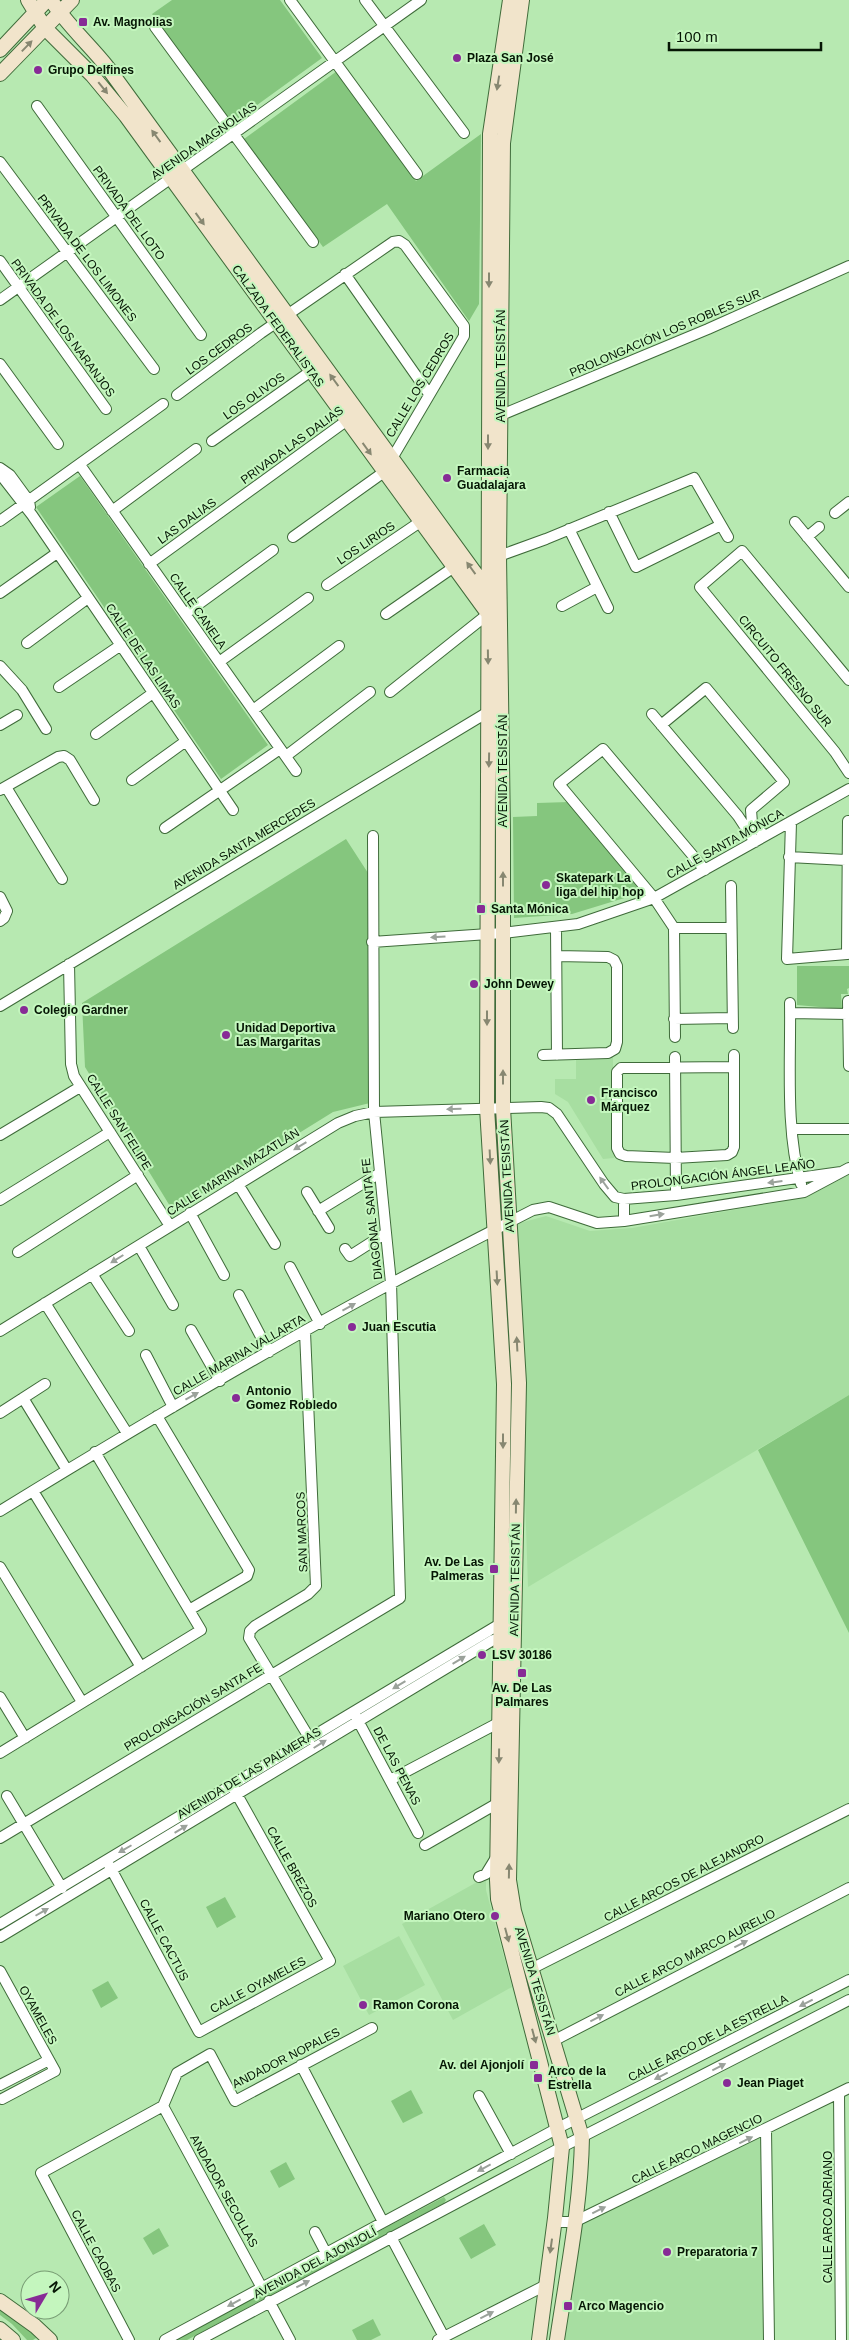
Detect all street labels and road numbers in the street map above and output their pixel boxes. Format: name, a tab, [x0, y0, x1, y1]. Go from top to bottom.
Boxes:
street label: AVENIDA MAGNOLIAS	[148, 99, 260, 183]
street label: PRIVADA DEL LOTO	[90, 163, 168, 263]
street label: PRIVADA DE LOS LIMONES	[35, 192, 139, 324]
street label: PRIVADA DE LOS NARANJOS	[8, 256, 118, 400]
street label: CALZADA FEDERALISTAS	[229, 262, 327, 390]
street label: PROLONGACIÓN LOS ROBLES SUR	[567, 285, 763, 380]
street label: AVENIDA TESISTÁN	[493, 310, 508, 422]
street label: LOS CEDROS	[183, 320, 255, 378]
street label: CALLE LOS CEDROS	[383, 330, 457, 440]
street label: LOS OLIVOS	[220, 370, 288, 422]
street label: PRIVADA LAS DALIAS	[238, 403, 346, 487]
street label: LAS DALIAS	[155, 495, 219, 547]
street label: LOS LIRIOS	[334, 519, 398, 567]
street label: CALLE CANELA	[167, 570, 229, 652]
street label: CALLE DE LAS LIMAS	[103, 601, 183, 711]
street label: CIRCUITO FRESNO SUR	[736, 612, 835, 730]
street label: AVENIDA TESISTÁN	[495, 715, 510, 827]
street label: AVENIDA SANTA MERCEDES	[170, 796, 318, 892]
street label: CALLE SANTA MÓNICA	[664, 805, 786, 882]
street label: CALLE SAN FELIPE	[84, 1071, 154, 1173]
street label: AVENIDA TESISTÁN	[496, 1119, 517, 1233]
street label: CALLE MARINA MAZATLÁN	[164, 1124, 302, 1219]
street label: PROLONGACIÓN ÁNGEL LEAÑO	[630, 1156, 816, 1193]
street label: DIAGONAL SANTA FE	[359, 1158, 385, 1280]
street label: CALLE MARINA VALLARTA	[171, 1311, 307, 1399]
street label: SAN MARCOS	[294, 1491, 310, 1573]
street label: AVENIDA TESISTÁN	[506, 1523, 523, 1637]
street label: PROLONGACIÓN SANTA FE	[121, 1659, 265, 1754]
street label: DE LAS PENAS	[370, 1724, 424, 1808]
street label: AVENIDA DE LAS PALMERAS	[175, 1725, 323, 1821]
street label: CALLE BREZOS	[264, 1824, 320, 1910]
street label: CALLE ARCOS DE ALEJANDRO	[601, 1831, 767, 1925]
street label: CALLE CACTUS	[137, 1897, 191, 1983]
street label: CALLE ARCO MARCO AURELIO	[612, 1906, 778, 2000]
street label: AVENIDA TESISTÁN	[512, 1925, 559, 2037]
street label: CALLE OYAMELES	[208, 1954, 308, 2016]
street label: OYAMELES	[16, 1983, 60, 2047]
street label: CALLE ARCO DE LA ESTRELLA	[626, 1991, 790, 2085]
street label: ANDADOR NOPALES	[230, 2025, 342, 2091]
street label: CALLE ARCO MAGENCIO	[629, 2111, 765, 2187]
street label: ANDADOR SECOLLAS	[187, 2132, 261, 2250]
street label: CALLE ARCO ADRIANO	[821, 2151, 835, 2283]
street label: CALLE CAOBAS	[68, 2207, 124, 2295]
street label: AVENIDA DEL AJONJOLÍ	[251, 2223, 380, 2301]

